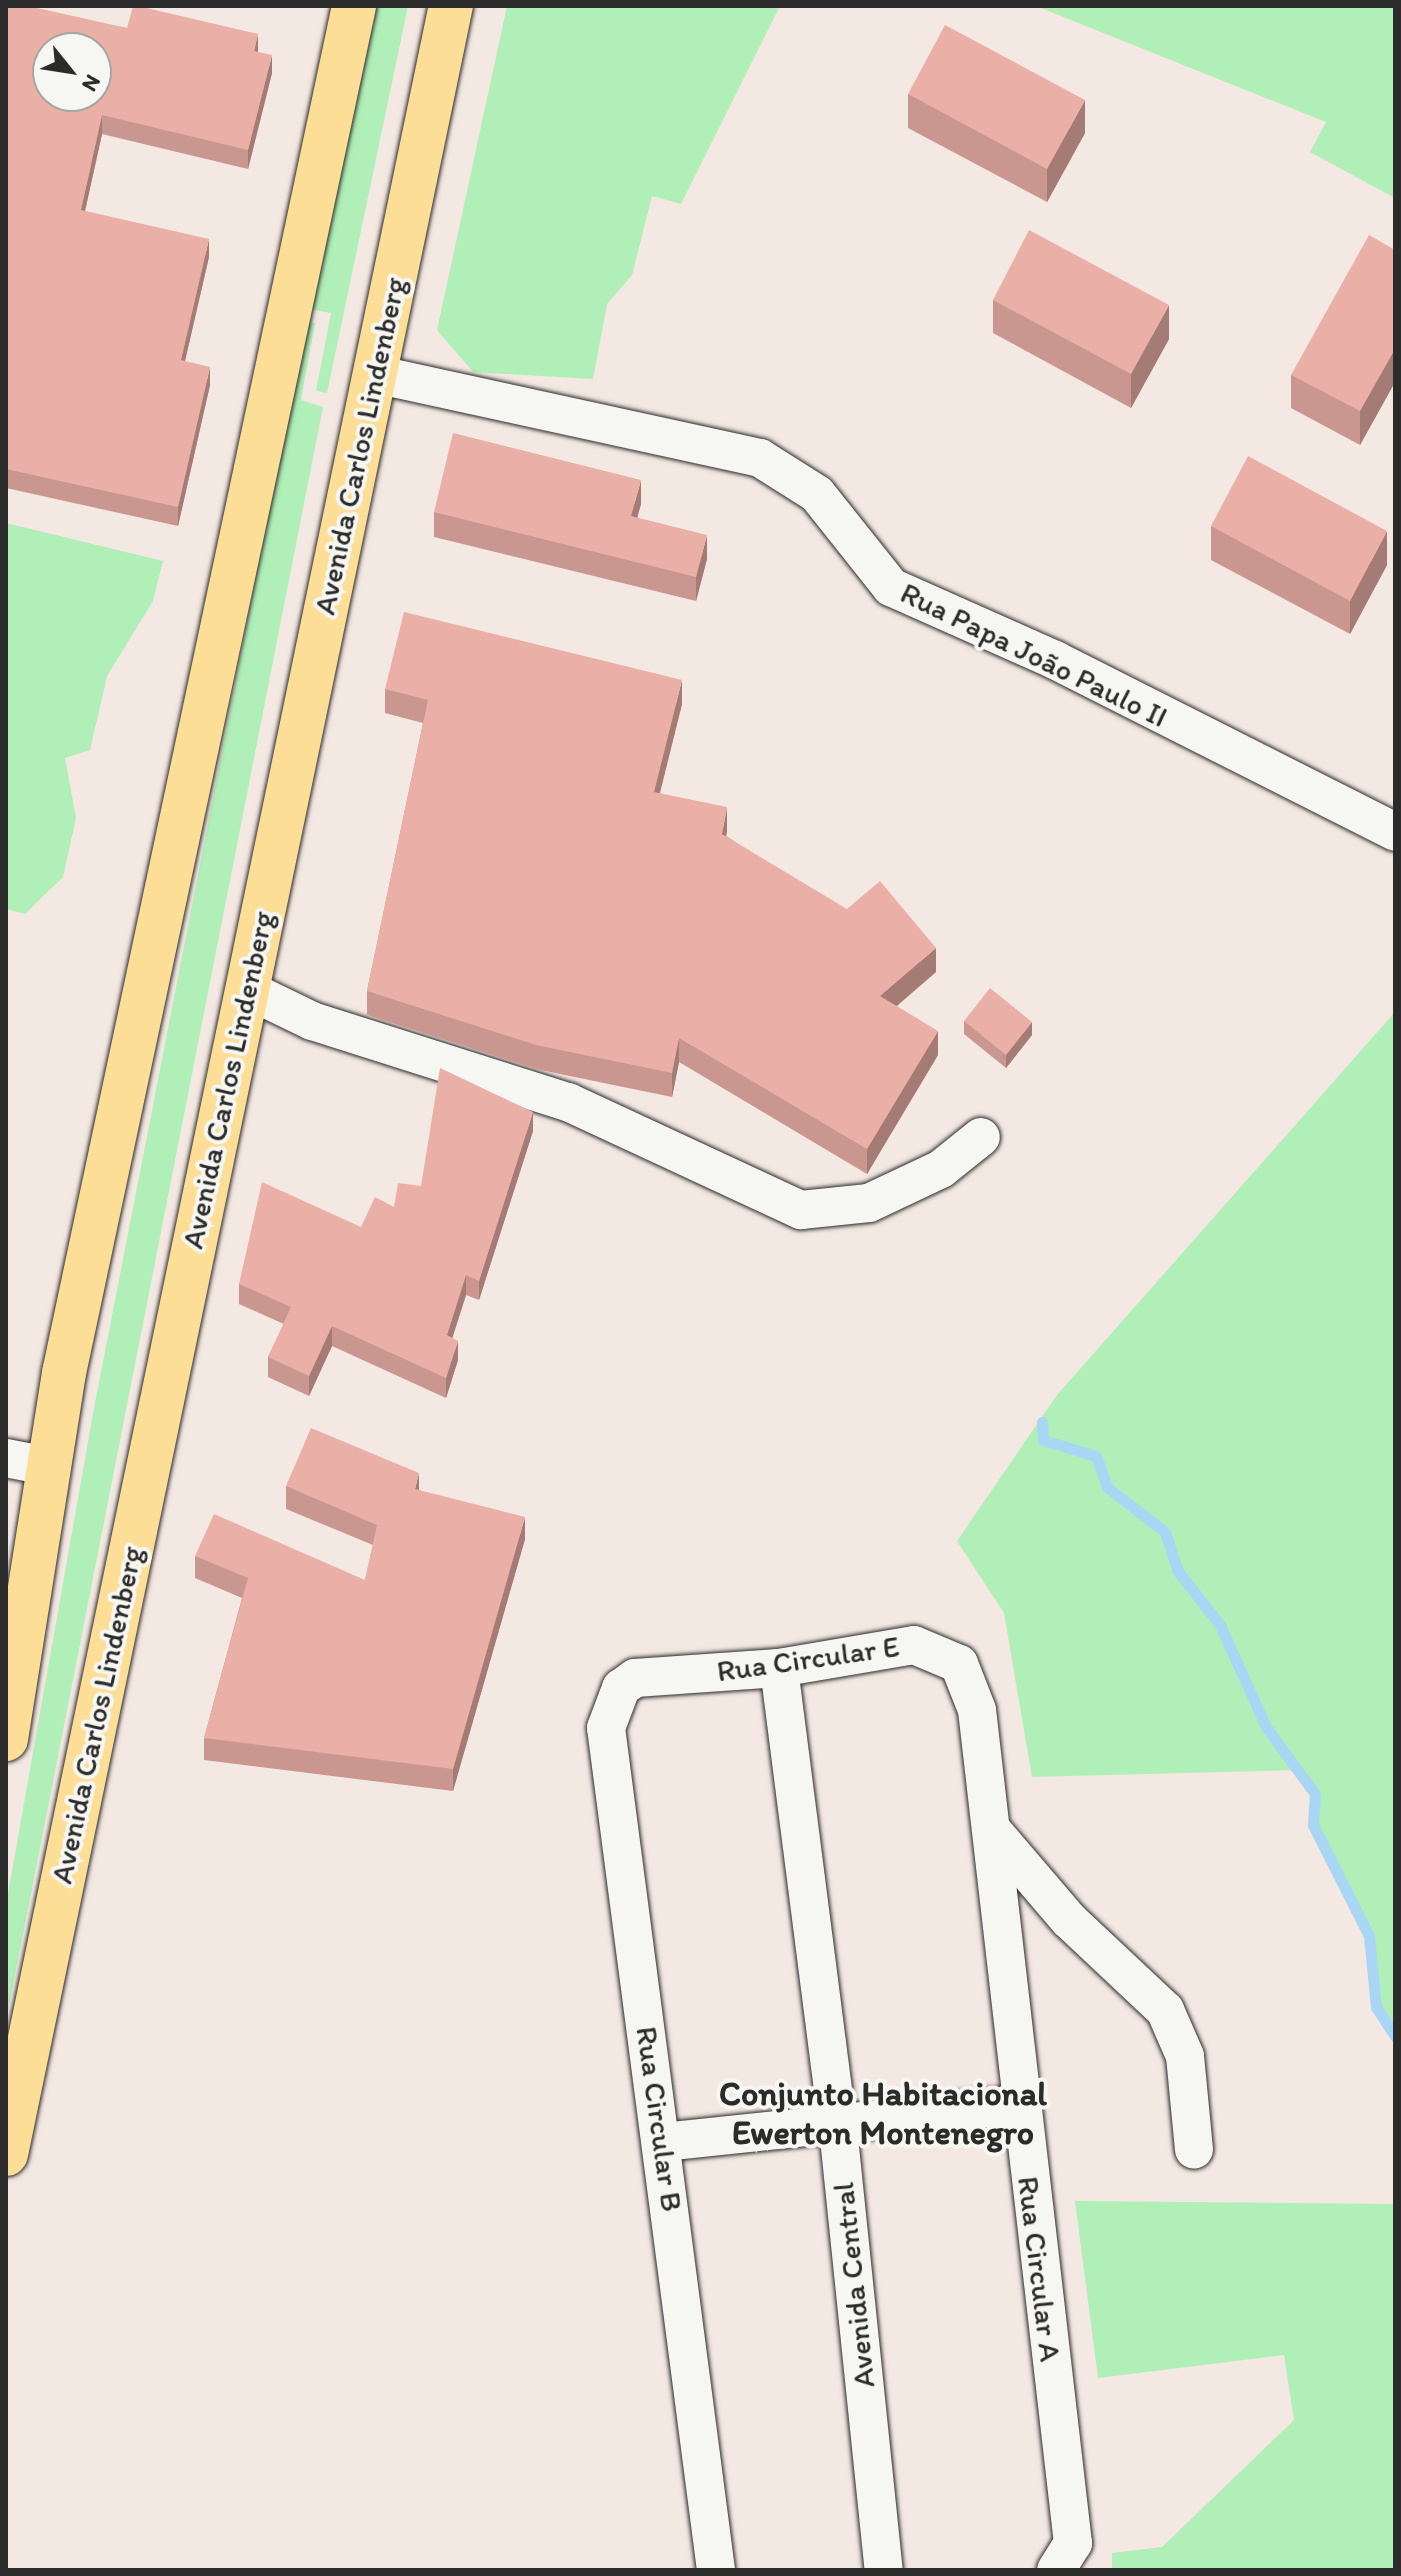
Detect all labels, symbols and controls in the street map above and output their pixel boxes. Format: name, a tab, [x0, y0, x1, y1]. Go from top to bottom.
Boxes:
north arrow	[32, 32, 112, 112]
text: N	[76, 70, 107, 96]
street label: Avenida Carlos Lindenberg	[307, 274, 413, 618]
street label: Rua Papa João Paulo II	[896, 575, 1172, 735]
street label: Avenida Carlos Lindenberg	[175, 908, 281, 1252]
street label: Avenida Carlos Lindenberg	[44, 1543, 150, 1887]
street label: Rua Circular E	[714, 1628, 902, 1690]
street label: Rua Circular B	[628, 2024, 690, 2214]
district label: Conjunto Habitacional Ewerton Montenegro	[719, 2073, 1047, 2152]
street label: Rua Circular A	[1010, 2174, 1068, 2364]
street label: Avenida Central	[825, 2181, 883, 2389]

